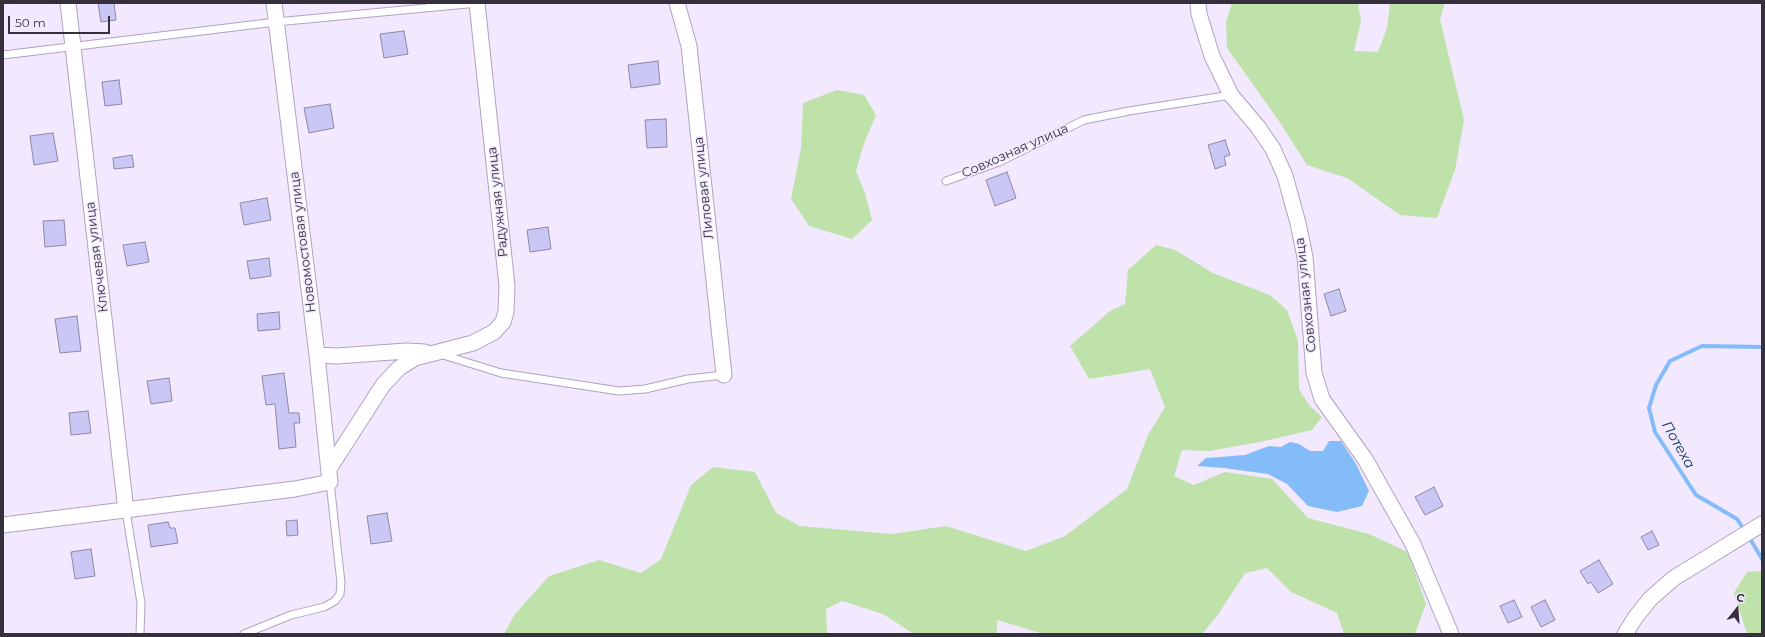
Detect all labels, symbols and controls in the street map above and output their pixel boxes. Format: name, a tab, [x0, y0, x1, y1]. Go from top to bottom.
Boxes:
scale bar	[10, 8, 112, 34]
text: 50 m	[15, 15, 46, 30]
street label: Совхозная улица	[959, 120, 1071, 182]
street label: Лиловая улица	[691, 136, 717, 240]
street label: Радужная улица	[484, 146, 512, 258]
street label: Новомостовая улица	[287, 170, 319, 314]
street label: Ключевая улица	[82, 201, 112, 313]
street label: Совхозная улица	[1292, 237, 1320, 353]
water label: Потеха	[1658, 418, 1698, 472]
north arrow	[1717, 589, 1757, 629]
text: С	[1735, 590, 1746, 605]

